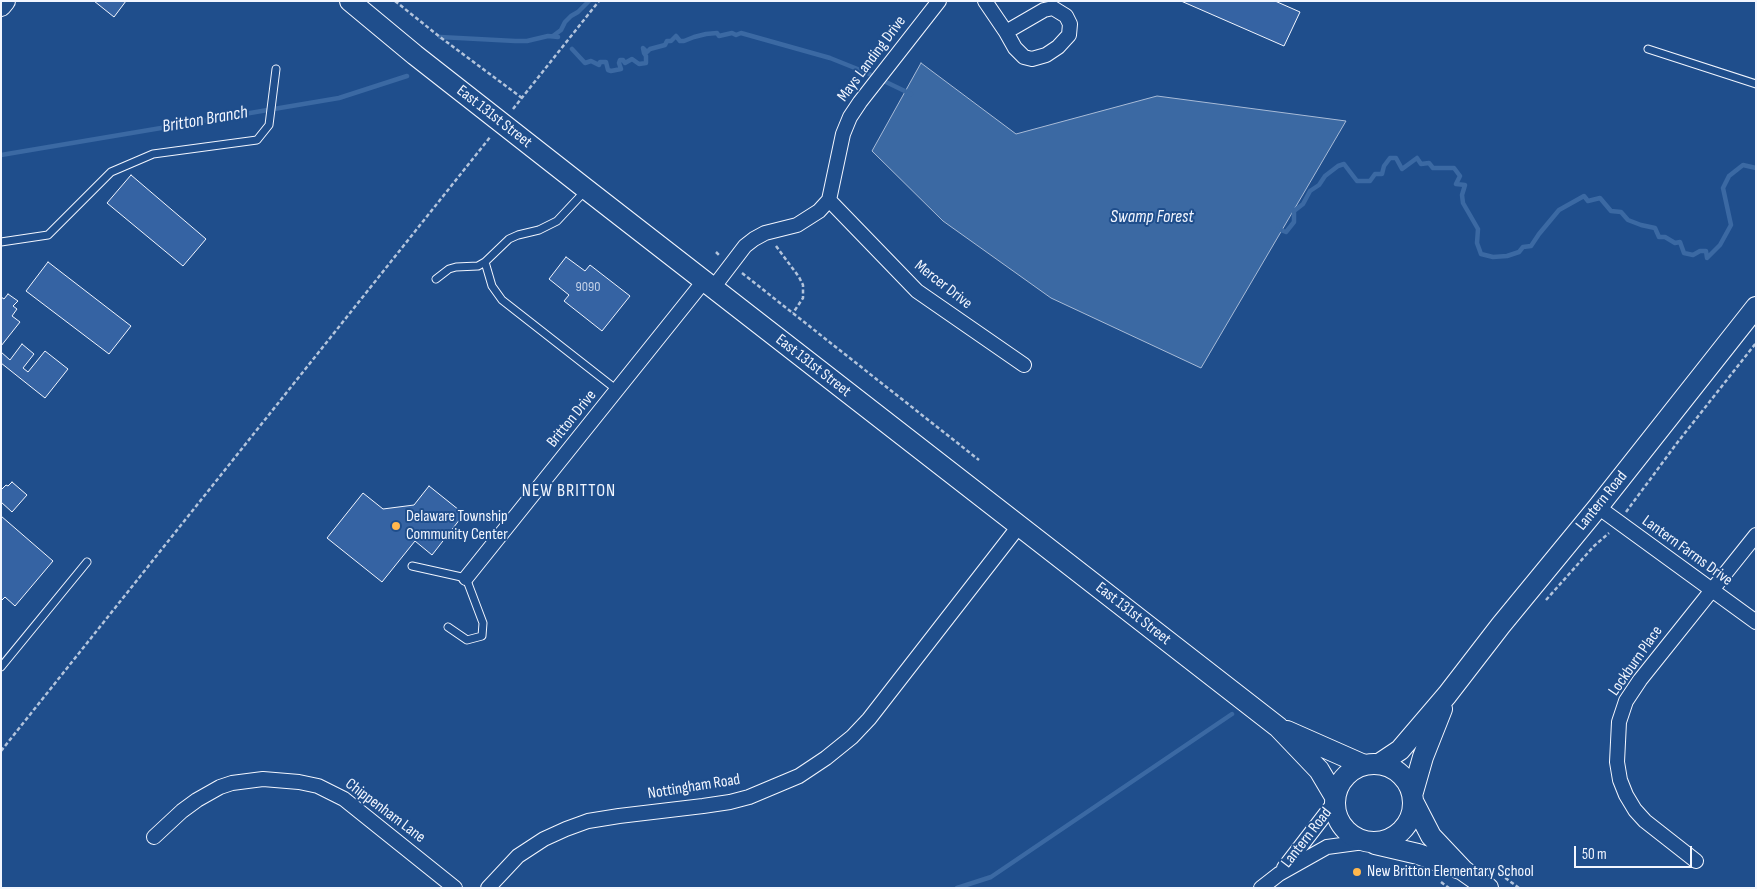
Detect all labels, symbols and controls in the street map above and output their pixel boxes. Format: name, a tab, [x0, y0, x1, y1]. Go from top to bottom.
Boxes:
street label: Mays Landing Drive	[834, 12, 910, 106]
street label: East 131st Street	[452, 82, 536, 152]
water label: Britton Branch	[161, 102, 249, 138]
water label: Swamp Forest	[1110, 206, 1194, 228]
street label: Mercer Drive	[910, 256, 976, 314]
house number: 9090	[576, 279, 600, 295]
street label: East 131st Street	[771, 331, 855, 401]
street label: Britton Drive	[543, 386, 601, 452]
street label: Lantern Road	[1572, 467, 1632, 535]
district label: NEW BRITTON	[520, 480, 618, 502]
place label: Delaware Township Community Center	[406, 507, 508, 545]
street label: Lantern Farms Drive	[1638, 512, 1736, 590]
marker: Delaware Township Community Center	[390, 520, 402, 532]
street label: East 131st Street	[1091, 579, 1175, 649]
street label: Lockburn Place	[1605, 622, 1667, 700]
street label: Nottingham Road	[646, 770, 742, 804]
street label: Chippenham Lane	[341, 775, 429, 847]
street label: Lantern Road	[1278, 804, 1336, 872]
scale bar	[1577, 836, 1694, 868]
text: 50 m	[1582, 845, 1607, 864]
place label: New Britton Elementary School	[1367, 862, 1534, 882]
marker: New Britton Elementary School	[1351, 866, 1363, 878]

